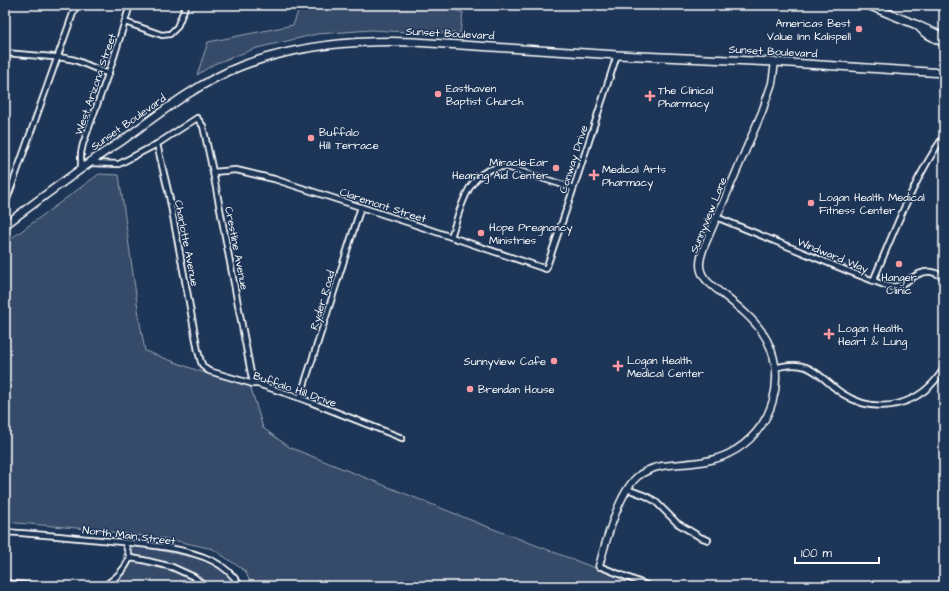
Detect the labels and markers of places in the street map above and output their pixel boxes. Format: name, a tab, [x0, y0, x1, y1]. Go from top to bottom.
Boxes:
place label: Americas Best Value Inn Kalispell	[767, 16, 852, 44]
marker: Americas Best Value Inn Kalispell	[854, 24, 864, 34]
place label: Easthaven Baptist Church	[446, 81, 524, 109]
place label: The Clinical Pharmacy	[658, 83, 714, 112]
marker: Easthaven Baptist Church	[433, 89, 443, 99]
marker: The Clinical Pharmacy	[645, 91, 655, 101]
place label: Buffalo Hill Terrace	[319, 125, 379, 153]
marker: Buffalo Hill Terrace	[306, 133, 316, 143]
place label: Miracle-Ear Hearing Aid Center	[452, 155, 548, 184]
place label: Medical Arts Pharmacy	[602, 162, 667, 191]
marker: Miracle-Ear Hearing Aid Center	[551, 163, 561, 173]
marker: Medical Arts Pharmacy	[589, 170, 599, 180]
place label: Logan Health Medical Fitness Center	[819, 190, 925, 218]
marker: Logan Health Medical Fitness Center	[806, 198, 816, 208]
place label: Hope Pregnancy Ministries	[489, 220, 573, 248]
marker: Hope Pregnancy Ministries	[476, 228, 486, 238]
marker: Hanger Clinic	[894, 259, 904, 269]
place label: Hanger Clinic	[881, 270, 917, 298]
place label: Logan Health Heart & Lung	[838, 321, 908, 350]
marker: Logan Health Heart & Lung	[823, 328, 835, 340]
place label: Logan Health Medical Center	[627, 353, 704, 381]
place label: Sunnyview Cafe	[464, 354, 546, 370]
marker: Sunnyview Cafe	[549, 356, 559, 366]
marker: Logan Health Medical Center	[612, 360, 624, 372]
place label: Brendan House	[478, 382, 554, 397]
marker: Brendan House	[465, 384, 475, 394]

